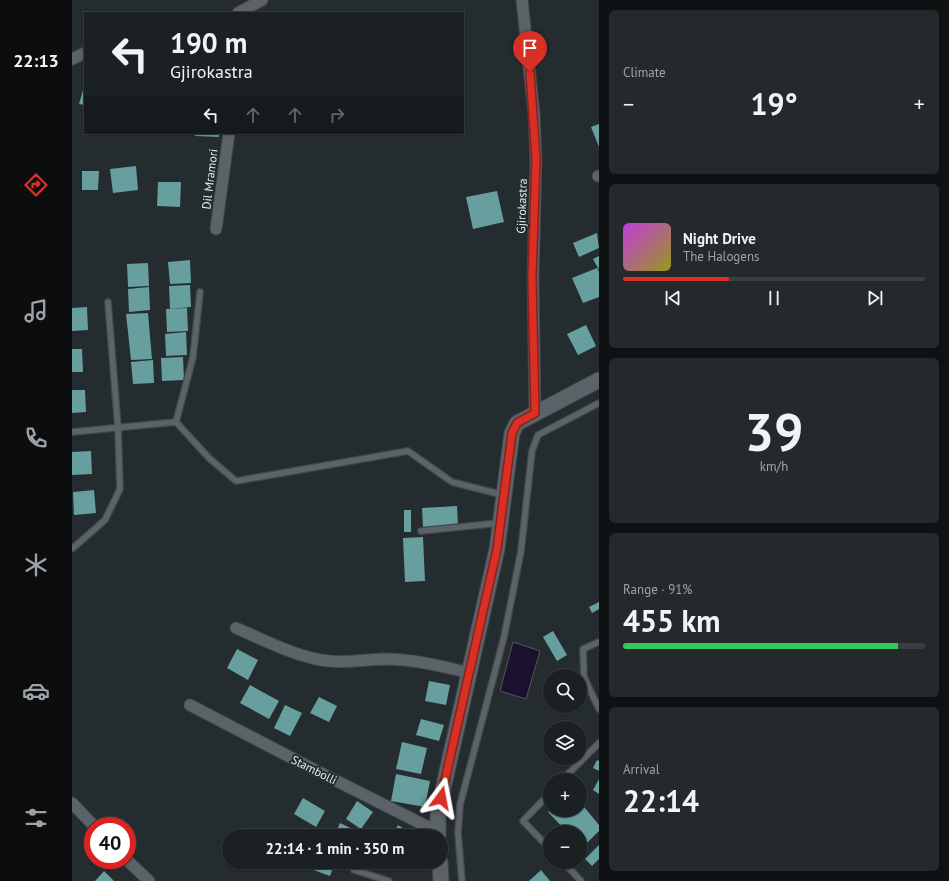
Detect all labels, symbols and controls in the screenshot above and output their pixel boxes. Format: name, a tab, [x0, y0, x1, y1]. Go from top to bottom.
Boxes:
text: 190 m	[170, 24, 247, 61]
icon: left	[104, 28, 156, 80]
pin	[513, 31, 547, 72]
icon: arrive	[519, 37, 541, 59]
text: 22:13	[13, 49, 59, 72]
text: Gjirokastra	[170, 60, 253, 83]
text: Climate	[623, 64, 666, 81]
text: 19°	[750, 84, 798, 123]
text: −	[623, 90, 634, 118]
text: +	[914, 90, 925, 118]
icon: left	[200, 104, 222, 126]
icon: ahead	[242, 104, 264, 126]
icon: ahead	[284, 104, 306, 126]
icon: right	[326, 104, 348, 126]
street label: Dil Mramori	[198, 148, 221, 210]
icon: directions	[22, 171, 50, 199]
street label: Gjirokastra	[513, 178, 530, 234]
text: Night Drive	[683, 229, 756, 248]
text: The Halogens	[683, 248, 760, 265]
icon: previous	[662, 287, 684, 309]
icon: pause	[763, 287, 785, 309]
icon: next	[864, 287, 886, 309]
icon: music	[22, 297, 50, 325]
text: 39	[745, 398, 803, 465]
icon: phone	[22, 424, 50, 452]
text: km/h	[760, 458, 788, 475]
icon: climate	[22, 551, 50, 579]
text: Range · 91%	[623, 581, 692, 598]
text: 455 km	[623, 601, 721, 640]
map controls	[543, 669, 587, 869]
button: search	[543, 669, 587, 713]
icon: car	[22, 677, 50, 705]
button: layers	[543, 721, 587, 765]
street label: Stambolli	[289, 752, 340, 787]
text: Arrival	[623, 761, 659, 778]
button: +	[543, 773, 587, 817]
position arrow	[420, 777, 462, 819]
text: 22:14	[623, 781, 699, 820]
icon: filters	[22, 804, 50, 832]
speed limit sign: 40	[84, 817, 136, 869]
button: −	[543, 825, 587, 869]
text: 22:14 · 1 min · 350 m	[266, 839, 404, 858]

